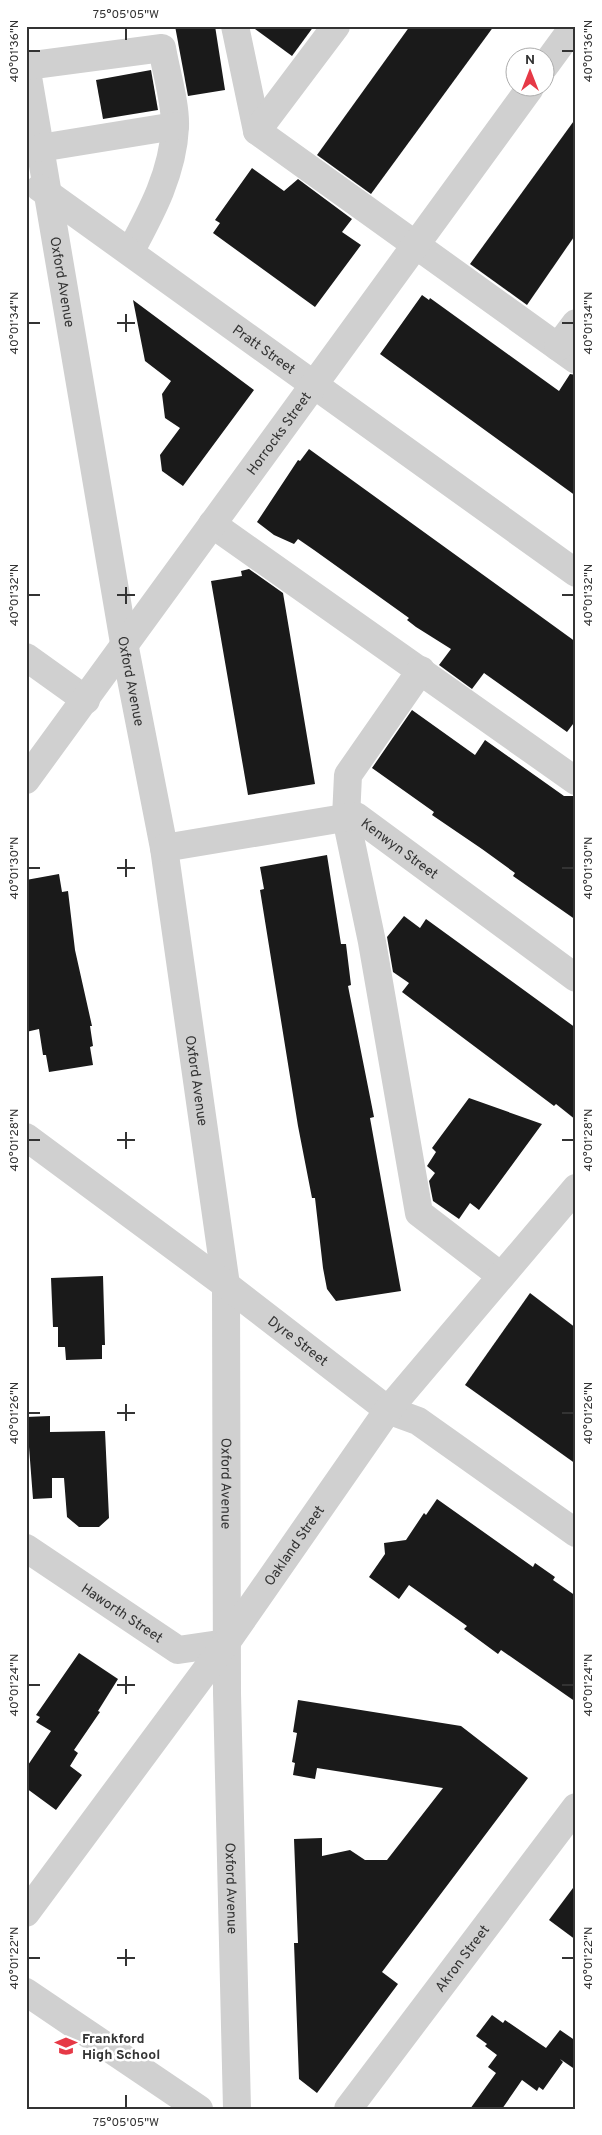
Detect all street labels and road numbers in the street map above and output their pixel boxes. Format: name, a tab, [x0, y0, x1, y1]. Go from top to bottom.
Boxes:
street label: Oxford Avenue	[45, 236, 77, 329]
street label: Pratt Street	[229, 322, 298, 379]
street label: Horrocks Street	[244, 389, 316, 479]
street label: Oxford Avenue	[113, 635, 147, 728]
street label: Kenwyn Street	[357, 815, 441, 883]
street label: Oxford Avenue	[181, 1034, 210, 1127]
street label: Dyre Street	[264, 1313, 331, 1370]
street label: Oxford Avenue	[216, 1438, 234, 1529]
street label: Oakland Street	[261, 1503, 329, 1590]
street label: Haworth Street	[77, 1580, 166, 1647]
street label: Oxford Avenue	[221, 1842, 240, 1934]
street label: Akron Street	[432, 1922, 494, 1996]

